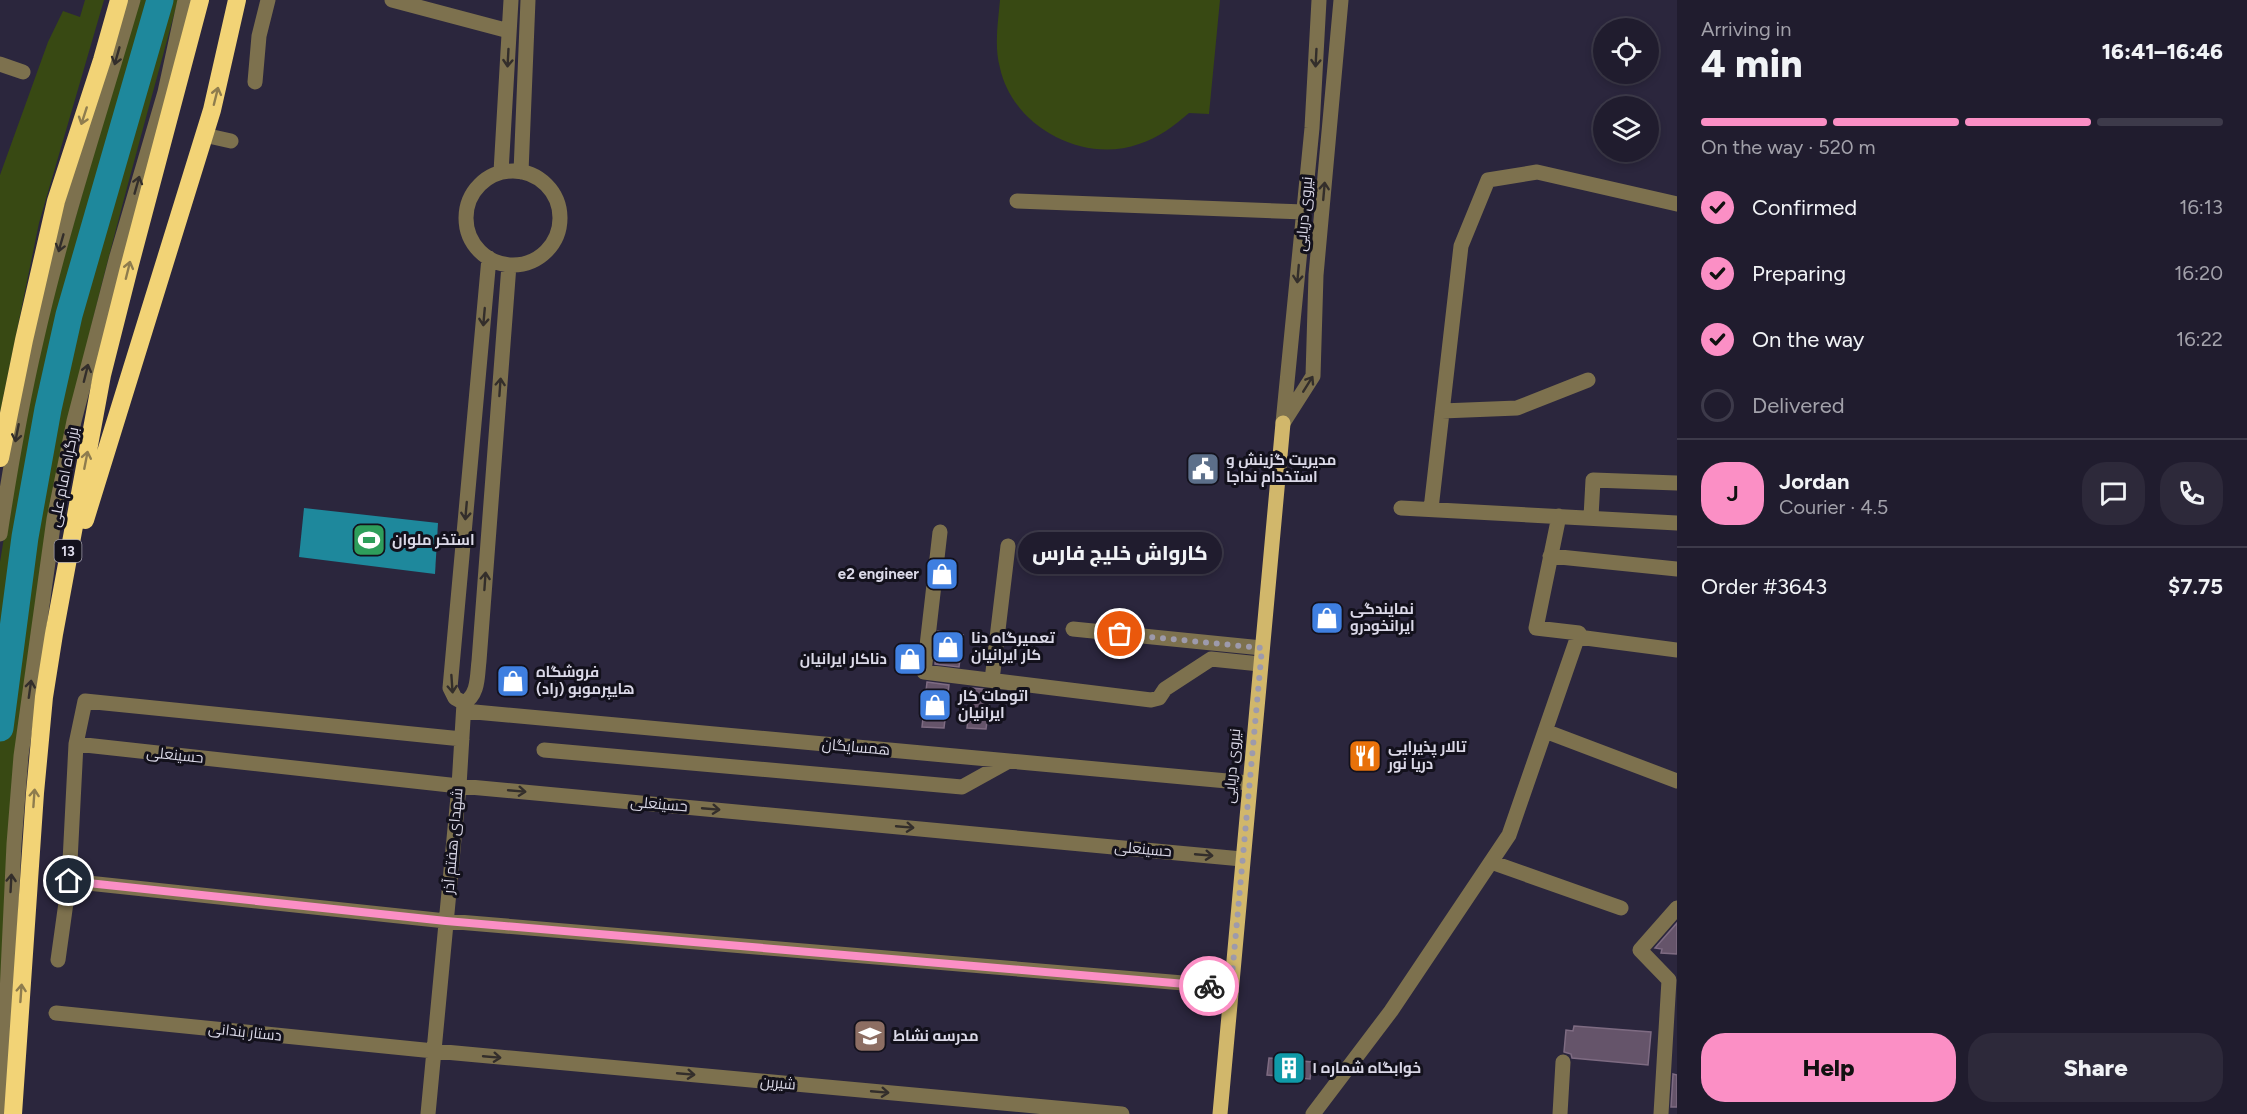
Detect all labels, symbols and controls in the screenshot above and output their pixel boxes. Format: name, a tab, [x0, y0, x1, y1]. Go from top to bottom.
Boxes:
text: Arriving in	[1701, 17, 1791, 41]
map controls	[1593, 18, 1659, 162]
button: locate	[1593, 18, 1659, 84]
text: 16:41–16:46	[2102, 38, 2223, 65]
text: 4 min	[1701, 40, 1803, 87]
one-way arrow	[111, 46, 122, 65]
one-way arrow	[502, 48, 513, 68]
one-way arrow	[1310, 48, 1321, 68]
one-way arrow	[210, 86, 222, 105]
button: layers	[1593, 96, 1659, 162]
one-way arrow	[78, 106, 89, 125]
text: On the way · 520 m	[1701, 135, 1876, 159]
one-way arrow	[132, 176, 144, 195]
street label: نیروی دریایی	[1292, 176, 1317, 252]
one-way arrow	[1319, 182, 1330, 202]
icon: check	[1701, 191, 1734, 224]
text: Confirmed	[1752, 194, 1857, 221]
text: 16:13	[2179, 195, 2223, 219]
one-way arrow	[55, 233, 67, 252]
icon: check	[1701, 257, 1734, 290]
text: Preparing	[1752, 260, 1846, 287]
one-way arrow	[123, 261, 135, 280]
text: 16:20	[2174, 261, 2223, 285]
one-way arrow	[1292, 263, 1303, 283]
one-way arrow	[478, 306, 489, 326]
icon: check	[1701, 323, 1734, 356]
text: On the way	[1752, 326, 1864, 353]
text: 16:22	[2176, 327, 2223, 351]
one-way arrow	[81, 364, 92, 383]
one-way arrow	[1302, 376, 1314, 393]
one-way arrow	[495, 377, 506, 397]
text: Delivered	[1752, 392, 1845, 419]
one-way arrow	[11, 423, 23, 442]
street label: بزرگراه امام علی	[45, 425, 84, 529]
one-way arrow	[81, 451, 92, 471]
public building icon: مدیریت گزینش و استخدام نداجا	[1185, 451, 1221, 487]
place label: مدیریت گزینش و استخدام نداجا	[1226, 451, 1336, 487]
button: chat	[2082, 462, 2145, 525]
button: phone	[2160, 462, 2223, 525]
text: Jordan	[1779, 468, 1850, 495]
text: J	[1726, 480, 1739, 507]
text: Courier · 4.5	[1779, 495, 1888, 519]
one-way arrow	[460, 500, 471, 520]
sports icon: استخر ملوان	[351, 522, 387, 558]
place label: استخر ملوان	[392, 531, 475, 549]
callout: کارواش خلیج فارس	[1018, 532, 1222, 574]
road number: 13	[54, 540, 82, 562]
text: کارواش خلیج فارس	[1032, 541, 1208, 565]
shop icon: e2 engineer	[924, 556, 960, 592]
place label: e2 engineer	[838, 565, 919, 583]
one-way arrow	[480, 572, 491, 592]
text: Order #3643	[1701, 573, 1827, 600]
text: $7.75	[2168, 573, 2223, 600]
shop icon: نمایندگی ایرانخودرو	[1309, 600, 1345, 636]
place label: نمایندگی ایرانخودرو	[1350, 600, 1415, 635]
pin	[1094, 608, 1145, 659]
icon: bag	[1103, 617, 1136, 650]
shop icon: تعمیرگاه دنا کار ایرانیان	[930, 629, 966, 665]
place label: تعمیرگاه دنا کار ایرانیان	[971, 629, 1055, 664]
shop icon: دناکار ایرانیان	[892, 641, 928, 677]
place label: دناکار ایرانیان	[800, 650, 887, 668]
shop icon: فروشگاه هایپرموبو (راد)	[495, 663, 531, 699]
place label: فروشگاه هایپرموبو (راد)	[536, 663, 635, 700]
one-way arrow	[447, 674, 458, 693]
one-way arrow	[25, 679, 36, 699]
shop icon: اتومات کار ایرانیان	[917, 687, 953, 723]
place label: اتومات کار ایرانیان	[957, 687, 1028, 722]
street label: نیروی دریایی	[1220, 728, 1245, 804]
street label: همسایگان	[821, 735, 891, 760]
restaurant icon: تالار پذیرایی دریا نور	[1347, 738, 1383, 774]
place label: تالار پذیرایی دریا نور	[1387, 738, 1467, 773]
street label: حسینعلی	[145, 743, 205, 768]
one-way arrow	[506, 786, 526, 797]
street label: شهدای هفتم آذر	[439, 787, 468, 896]
one-way arrow	[29, 789, 40, 809]
street label: حسینعلی	[630, 793, 688, 816]
one-way arrow	[701, 804, 721, 815]
one-way arrow	[895, 822, 915, 833]
street label: حسینعلی	[1114, 838, 1172, 861]
one-way arrow	[1193, 850, 1213, 861]
pin	[43, 855, 94, 906]
icon: home	[52, 864, 85, 897]
one-way arrow	[6, 873, 17, 893]
courier	[1179, 956, 1239, 1016]
icon: bike	[1193, 970, 1226, 1003]
one-way arrow	[15, 983, 26, 1003]
school or university icon: مدرسه نشاط	[852, 1018, 888, 1054]
street label: دستار بندانی	[207, 1019, 283, 1046]
place label: مدرسه نشاط	[893, 1027, 979, 1045]
button: Help	[1701, 1033, 1956, 1102]
button: Share	[1968, 1033, 2223, 1102]
building icon: خوابگاه شماره ۱	[1271, 1050, 1307, 1086]
one-way arrow	[482, 1051, 501, 1062]
place label: خوابگاه شماره ۱	[1312, 1059, 1421, 1077]
one-way arrow	[676, 1069, 696, 1080]
street label: شیرین	[759, 1072, 797, 1095]
one-way arrow	[870, 1087, 890, 1098]

